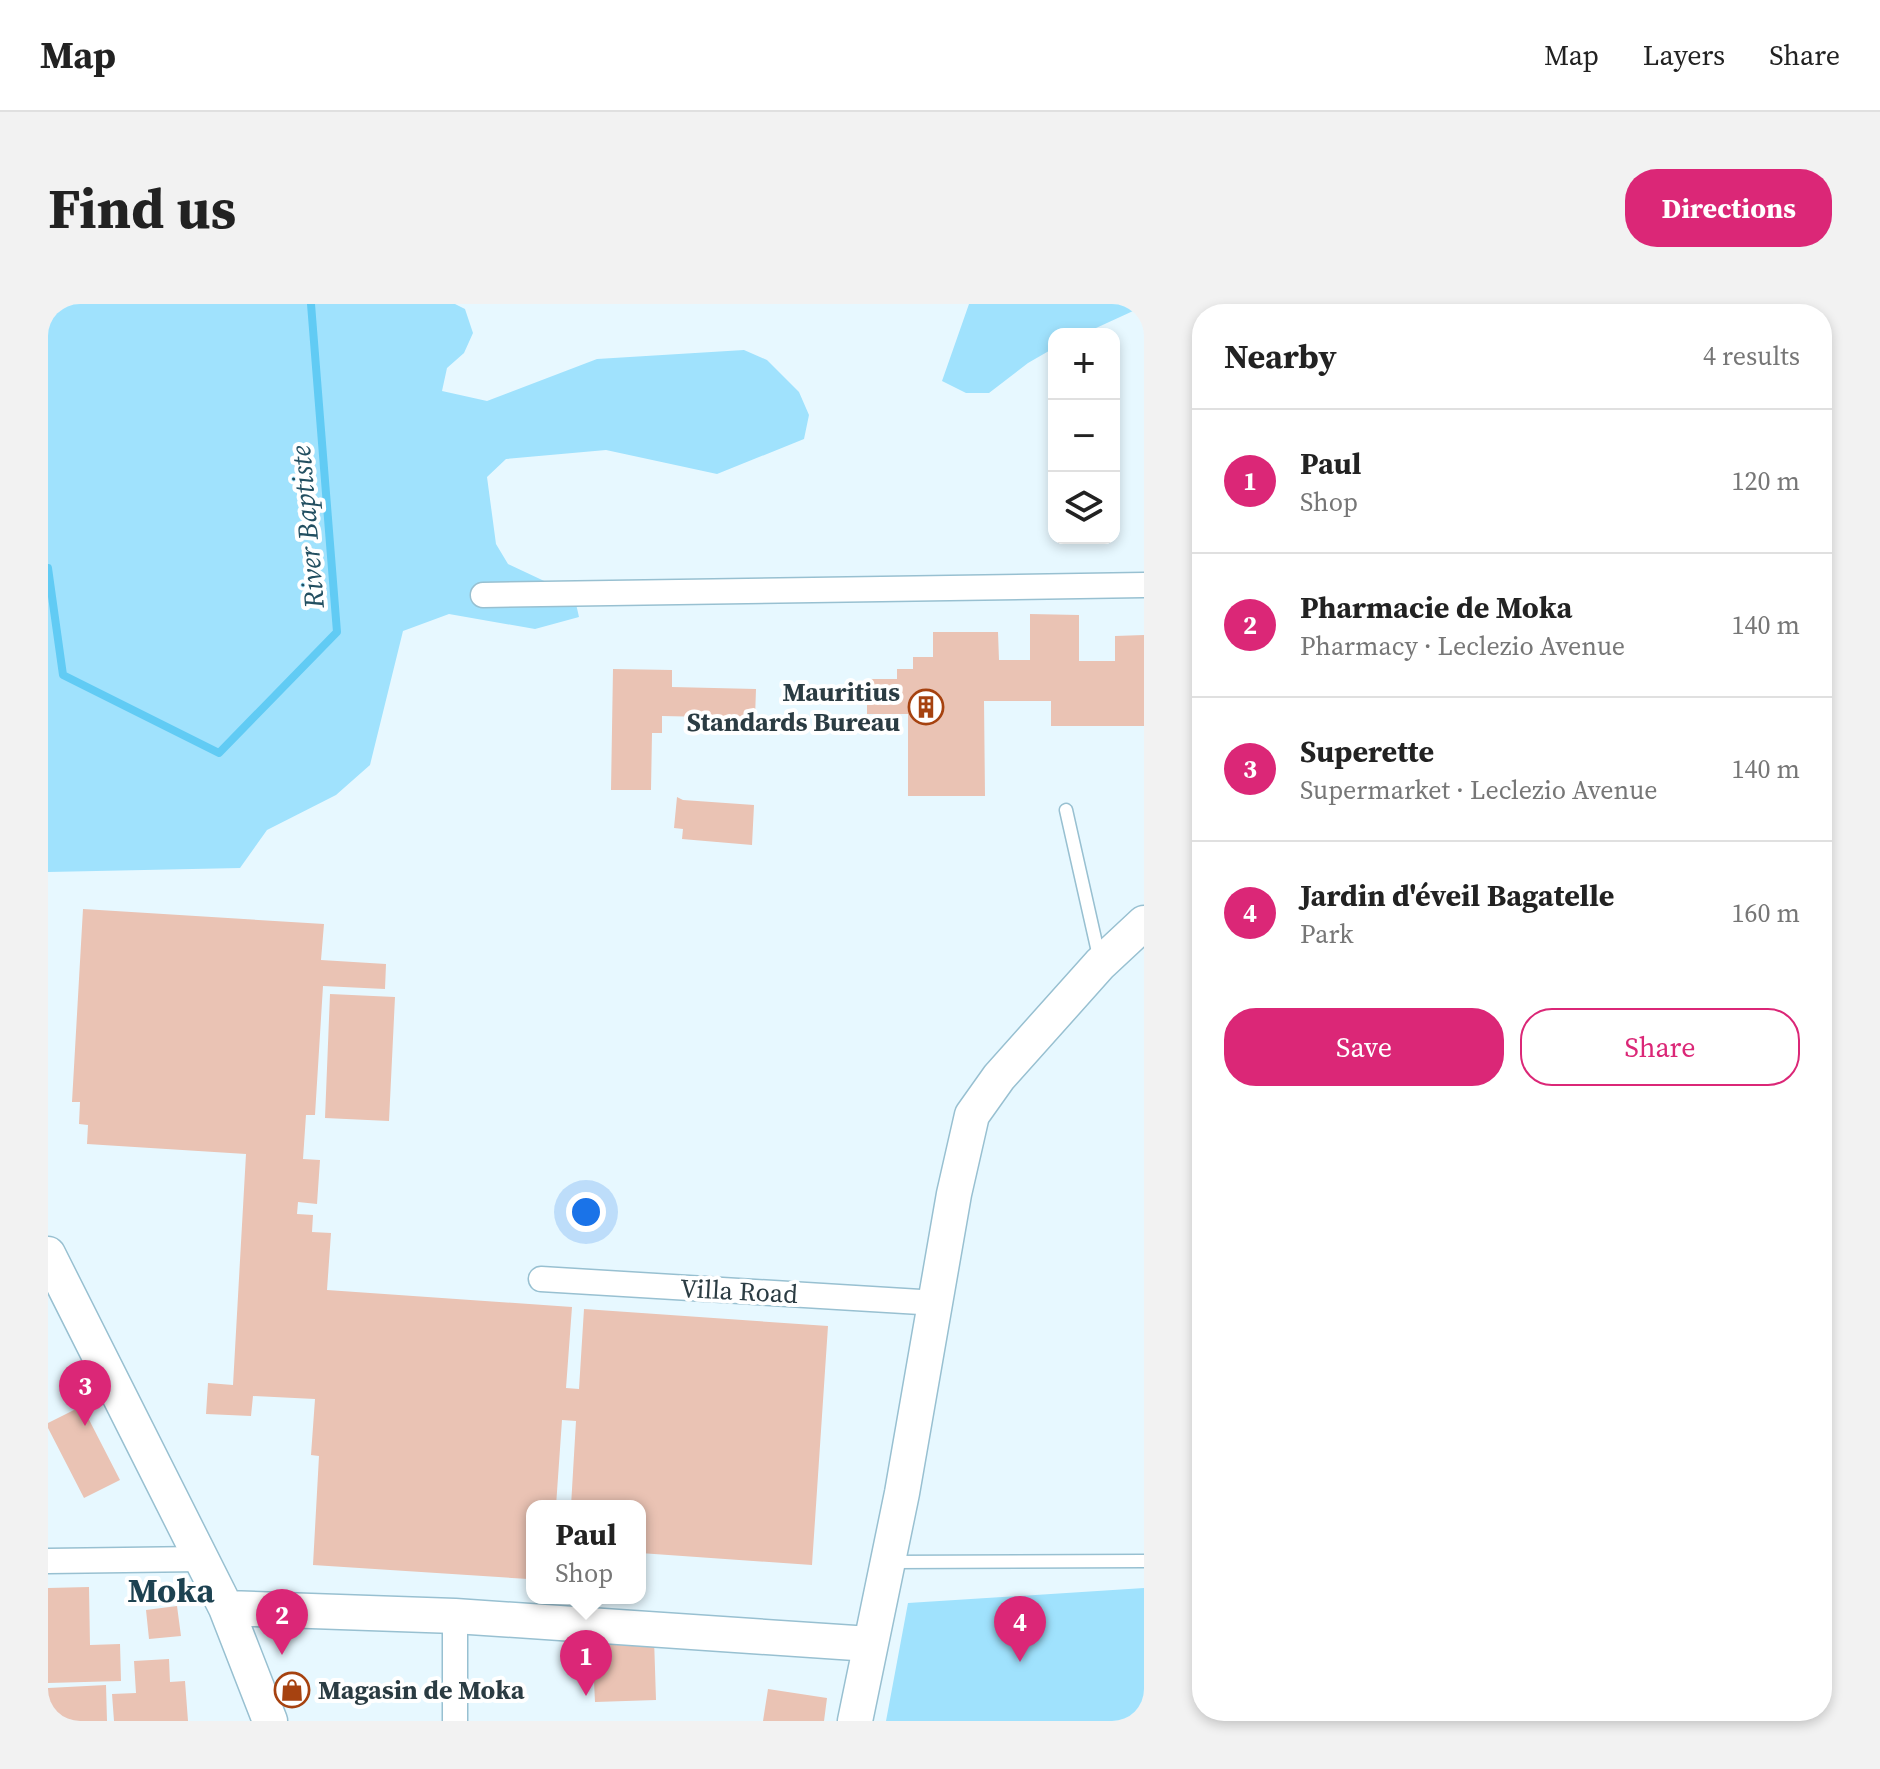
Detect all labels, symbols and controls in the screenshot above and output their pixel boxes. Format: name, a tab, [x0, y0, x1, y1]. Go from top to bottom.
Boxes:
text: Map	[40, 29, 116, 81]
text: Map	[1544, 36, 1599, 74]
text: Layers	[1643, 36, 1725, 74]
text: Share	[1769, 36, 1840, 74]
button: Directions	[1625, 169, 1832, 247]
text: Find us	[48, 170, 236, 247]
map controls	[1048, 328, 1120, 544]
button: +	[1048, 328, 1120, 400]
text: Nearby	[1224, 333, 1337, 379]
text: 4 results	[1703, 338, 1800, 374]
button: −	[1048, 400, 1120, 472]
water label: River Baptiste	[281, 443, 333, 611]
text: Paul	[1300, 443, 1361, 484]
text: 1	[1243, 463, 1257, 499]
text: 120 m	[1732, 463, 1800, 499]
button: layers	[1048, 472, 1120, 544]
text: Shop	[1300, 484, 1358, 520]
text: Pharmacie de Moka	[1300, 587, 1572, 628]
text: 2	[1243, 607, 1257, 643]
text: 140 m	[1732, 607, 1800, 643]
text: Pharmacy · Leclezio Avenue	[1300, 628, 1625, 664]
place label: Mauritius Standards Bureau	[687, 674, 900, 740]
building icon: Mauritius Standards Bureau	[907, 688, 945, 726]
text: Superette	[1300, 731, 1434, 772]
text: 3	[1243, 751, 1257, 787]
text: 140 m	[1732, 751, 1800, 787]
text: Supermarket · Leclezio Avenue	[1300, 772, 1657, 808]
text: Jardin d'éveil Bagatelle	[1300, 875, 1614, 916]
text: 4	[1243, 895, 1257, 931]
text: 160 m	[1732, 895, 1800, 931]
text: Park	[1300, 916, 1353, 952]
button: Save	[1224, 1008, 1504, 1086]
button: Share	[1520, 1008, 1800, 1086]
your location	[566, 1192, 606, 1232]
street label: Villa Road	[679, 1270, 799, 1312]
pin: 3	[59, 1360, 111, 1426]
popup	[526, 1500, 646, 1604]
text: Paul	[555, 1514, 617, 1555]
text: Shop	[555, 1555, 613, 1591]
district label: Moka	[128, 1567, 215, 1613]
pin: 2	[256, 1589, 308, 1655]
pin: 4	[994, 1596, 1046, 1662]
pin: 1	[560, 1630, 612, 1696]
shop icon: Magasin de Moka	[273, 1671, 311, 1709]
place label: Magasin de Moka	[318, 1672, 525, 1708]

